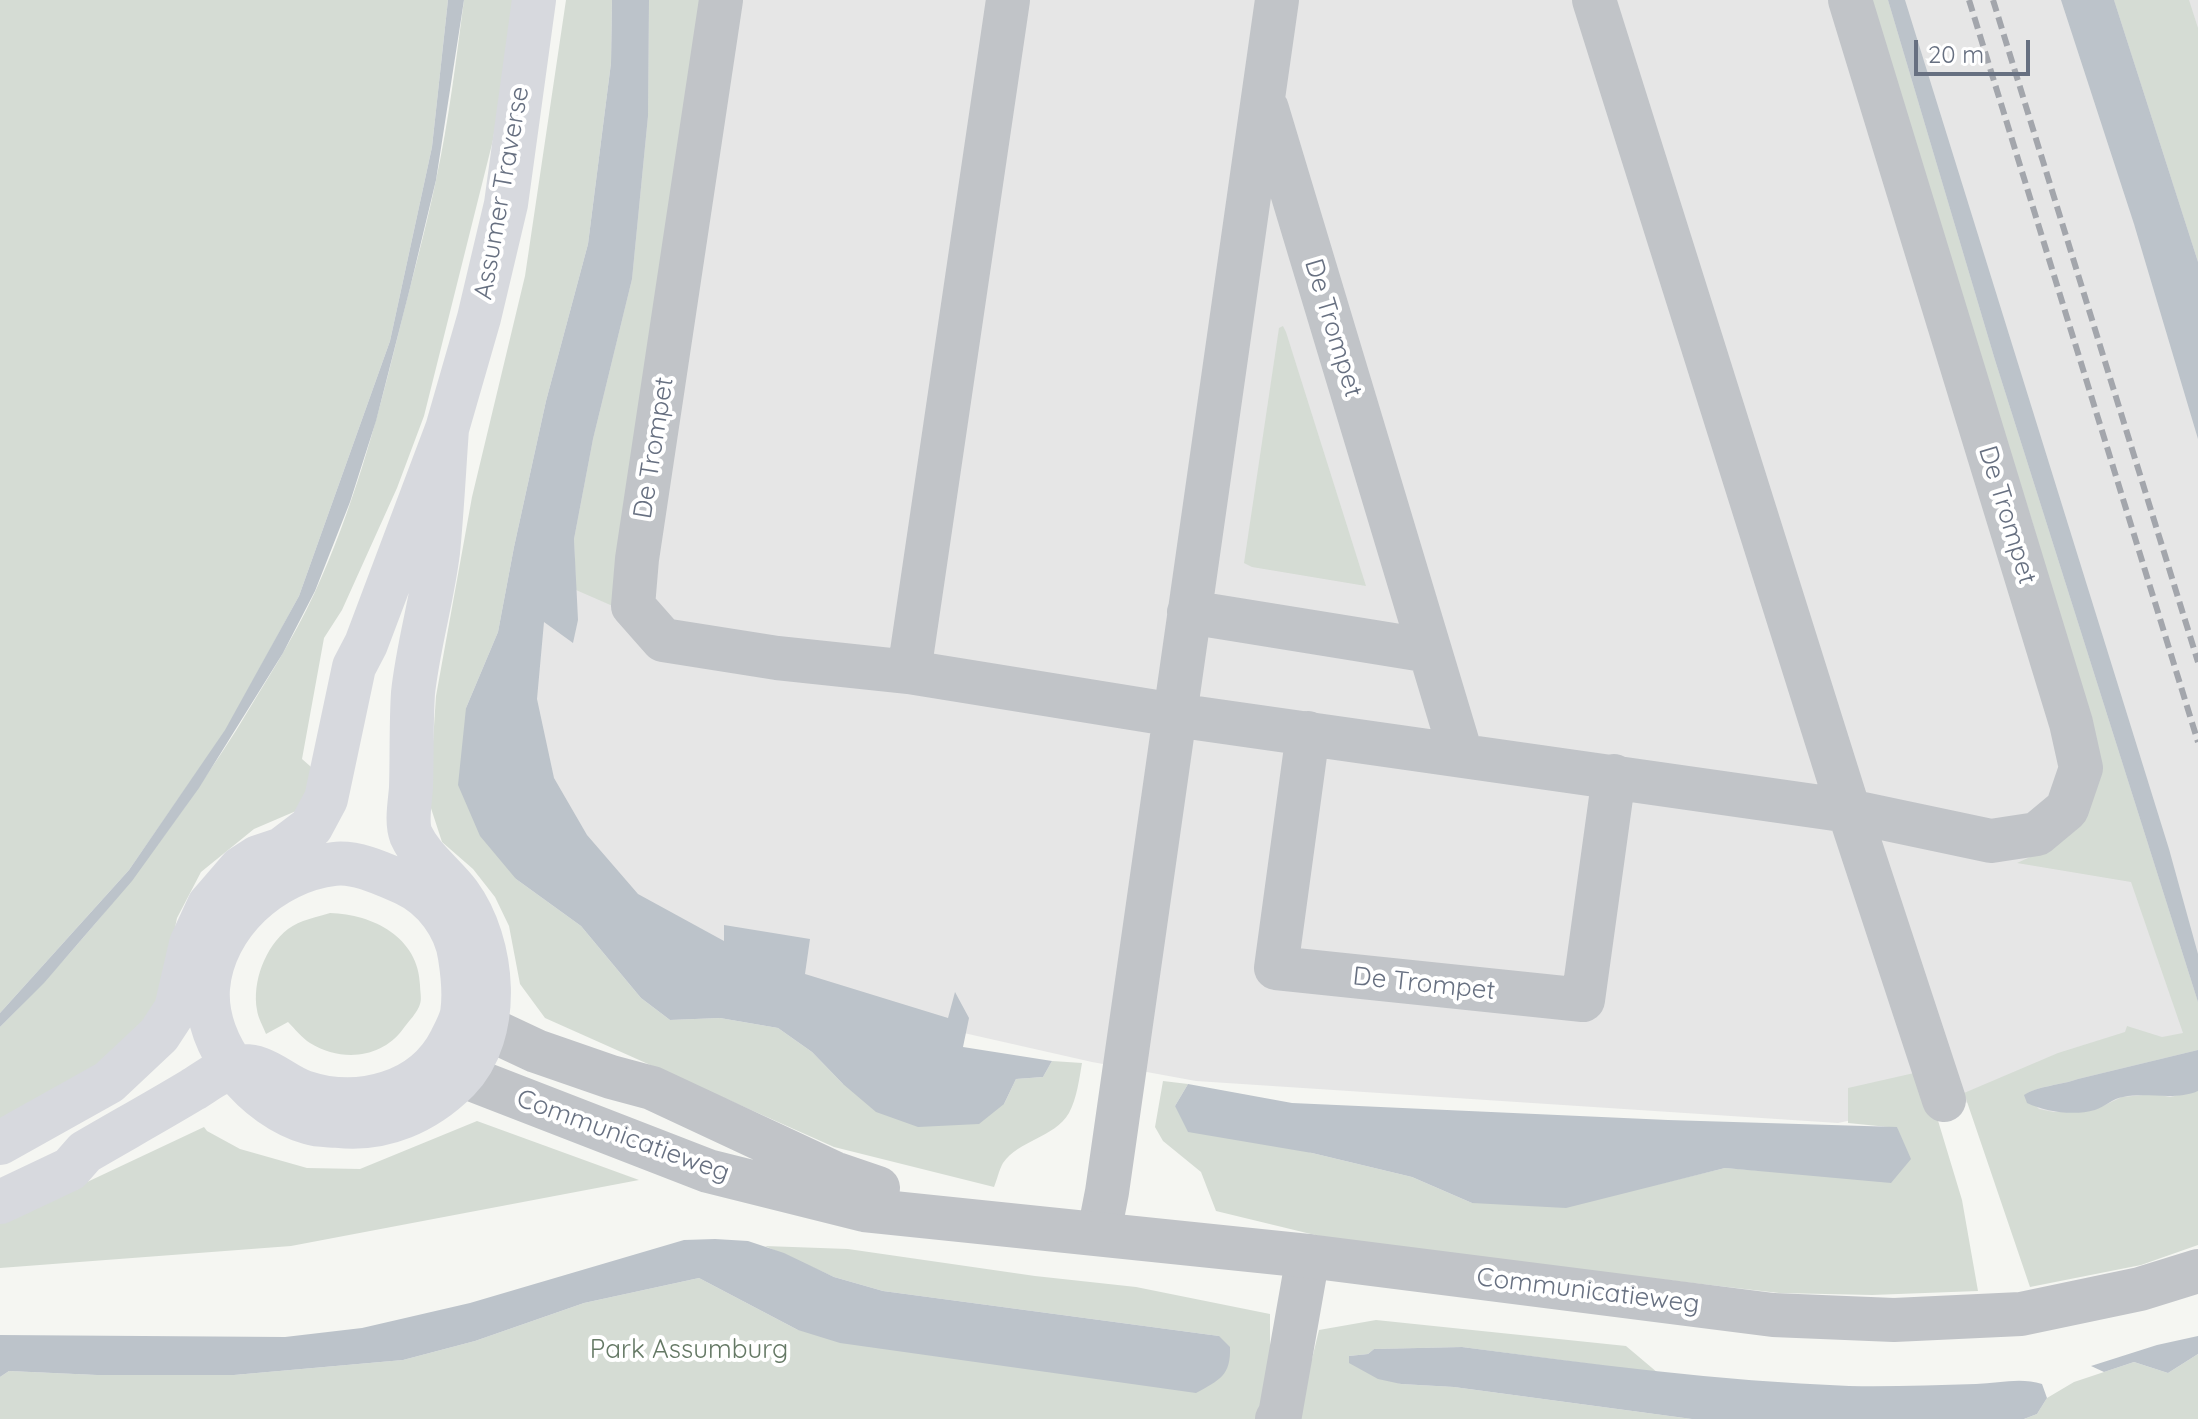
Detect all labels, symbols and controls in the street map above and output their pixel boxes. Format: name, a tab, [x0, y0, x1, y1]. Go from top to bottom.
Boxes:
scale bar	[1918, 24, 2034, 74]
text: 20 m	[1928, 39, 1984, 69]
street label: Assumer Traverse	[468, 84, 536, 302]
street label: De Trompet	[1297, 255, 1369, 401]
street label: De Trompet	[627, 375, 681, 521]
street label: De Trompet	[1971, 442, 2043, 588]
street label: De Trompet	[1351, 961, 1497, 1007]
street label: Communicatieweg	[512, 1083, 734, 1189]
street label: Communicatieweg	[1475, 1262, 1701, 1320]
park label: Park Assumburg	[590, 1334, 788, 1366]

